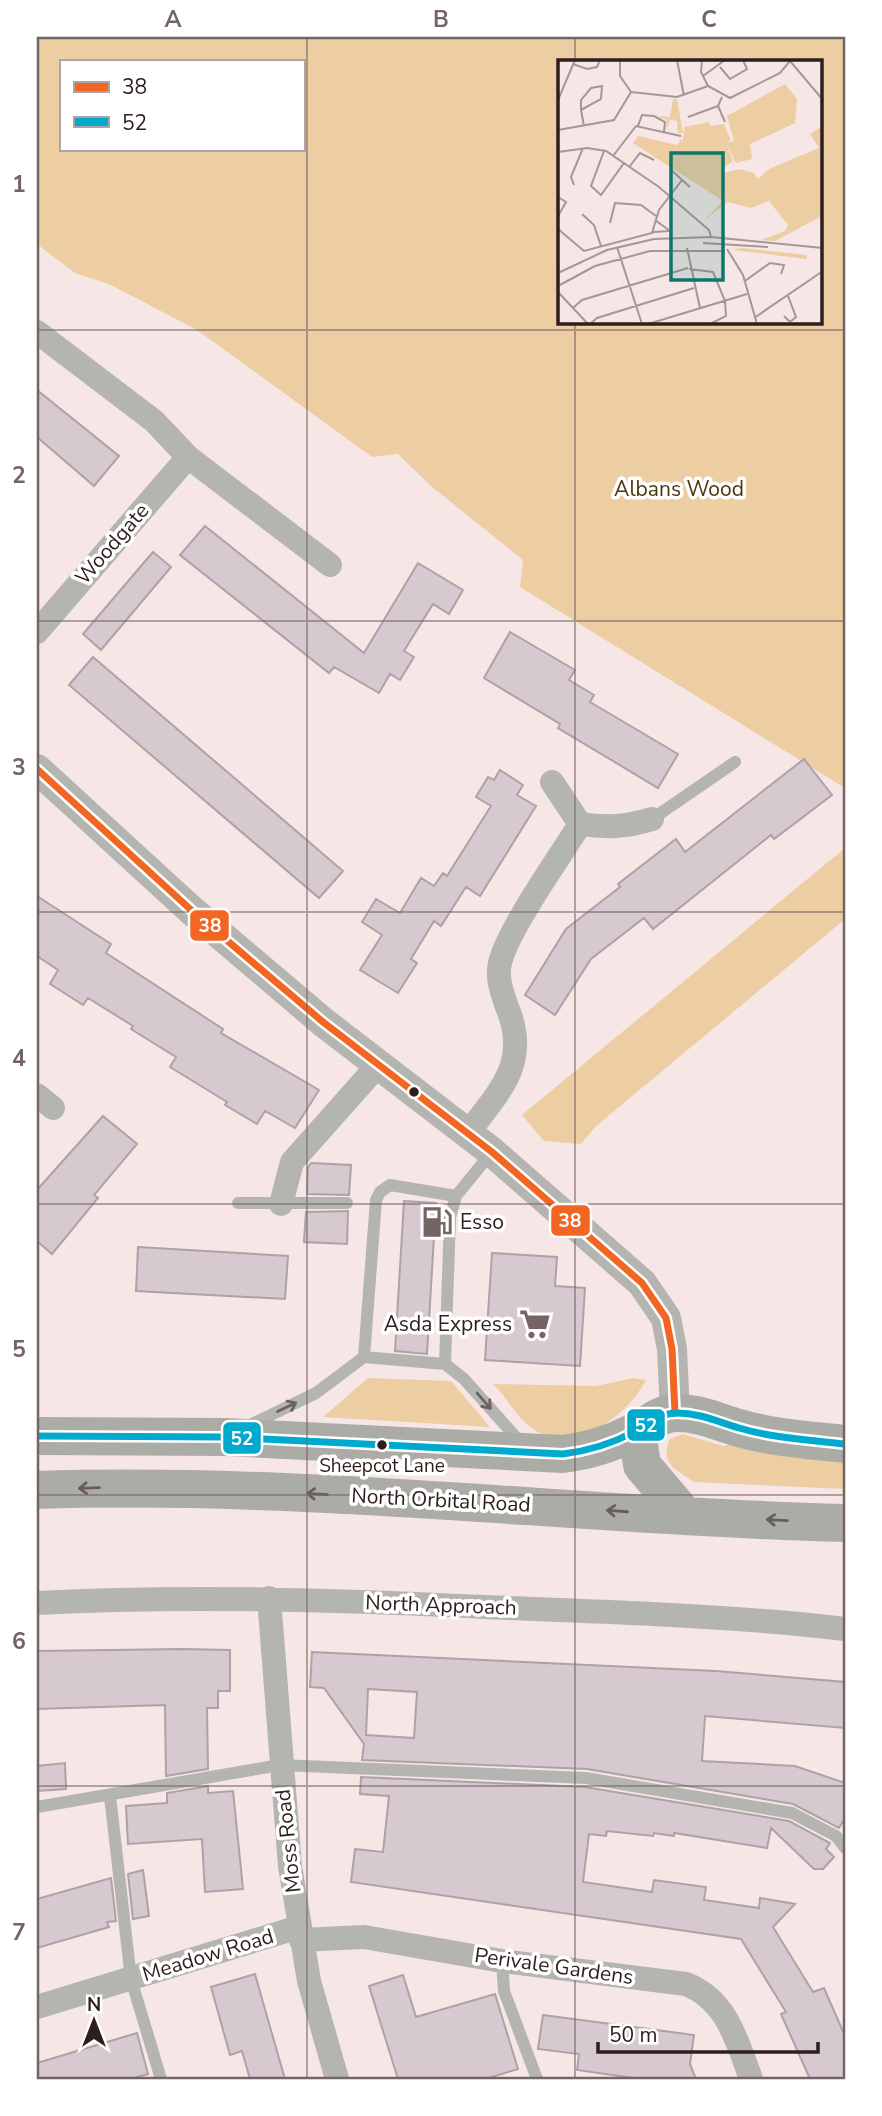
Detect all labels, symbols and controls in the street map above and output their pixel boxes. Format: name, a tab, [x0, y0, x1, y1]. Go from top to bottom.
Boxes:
text: A	[164, 4, 182, 35]
text: B	[433, 4, 449, 35]
text: C	[701, 4, 717, 35]
legend	[60, 60, 304, 150]
inset map	[558, 60, 822, 324]
text: 38	[122, 73, 147, 101]
text: 52	[122, 109, 147, 137]
text: 1	[12, 169, 26, 200]
text: 2	[12, 460, 26, 491]
park label: Albans Wood	[614, 475, 744, 503]
street label: Woodgate	[69, 497, 155, 591]
text: 3	[12, 752, 26, 783]
line badge: 38	[189, 909, 230, 942]
text: 38	[199, 913, 221, 939]
text: 4	[12, 1043, 26, 1074]
unlabelled marker	[407, 1085, 421, 1099]
line badge: 38	[550, 1204, 591, 1237]
fuel station icon: Esso	[420, 1205, 454, 1239]
place label: Esso	[460, 1208, 504, 1236]
text: 38	[559, 1208, 581, 1234]
supermarket icon: Asda Express	[518, 1307, 552, 1341]
place label: Asda Express	[384, 1310, 512, 1338]
text: 5	[12, 1334, 26, 1365]
one-way arrow	[476, 1392, 492, 1410]
one-way arrow	[276, 1400, 297, 1414]
line badge: 52	[626, 1408, 666, 1442]
text: 52	[635, 1413, 657, 1439]
line badge: 52	[222, 1421, 262, 1455]
text: 52	[231, 1426, 253, 1452]
marker: Sheepcot Lane	[375, 1438, 389, 1452]
place label: Sheepcot Lane	[319, 1453, 445, 1479]
street label: North Orbital Road	[351, 1481, 531, 1519]
one-way arrow	[78, 1482, 101, 1495]
one-way arrow	[305, 1488, 328, 1501]
one-way arrow	[606, 1504, 629, 1517]
one-way arrow	[766, 1514, 789, 1527]
street label: North Approach	[365, 1588, 517, 1622]
text: 6	[12, 1626, 26, 1657]
street label: Moss Road	[269, 1788, 307, 1894]
text: 7	[12, 1917, 26, 1948]
street label: Meadow Road	[139, 1922, 277, 1988]
street label: Perivale Gardens	[473, 1941, 635, 1991]
north arrow	[60, 1986, 130, 2056]
text: N	[87, 1992, 101, 2018]
scale bar	[598, 2011, 819, 2055]
text: 50 m	[609, 2021, 658, 2049]

